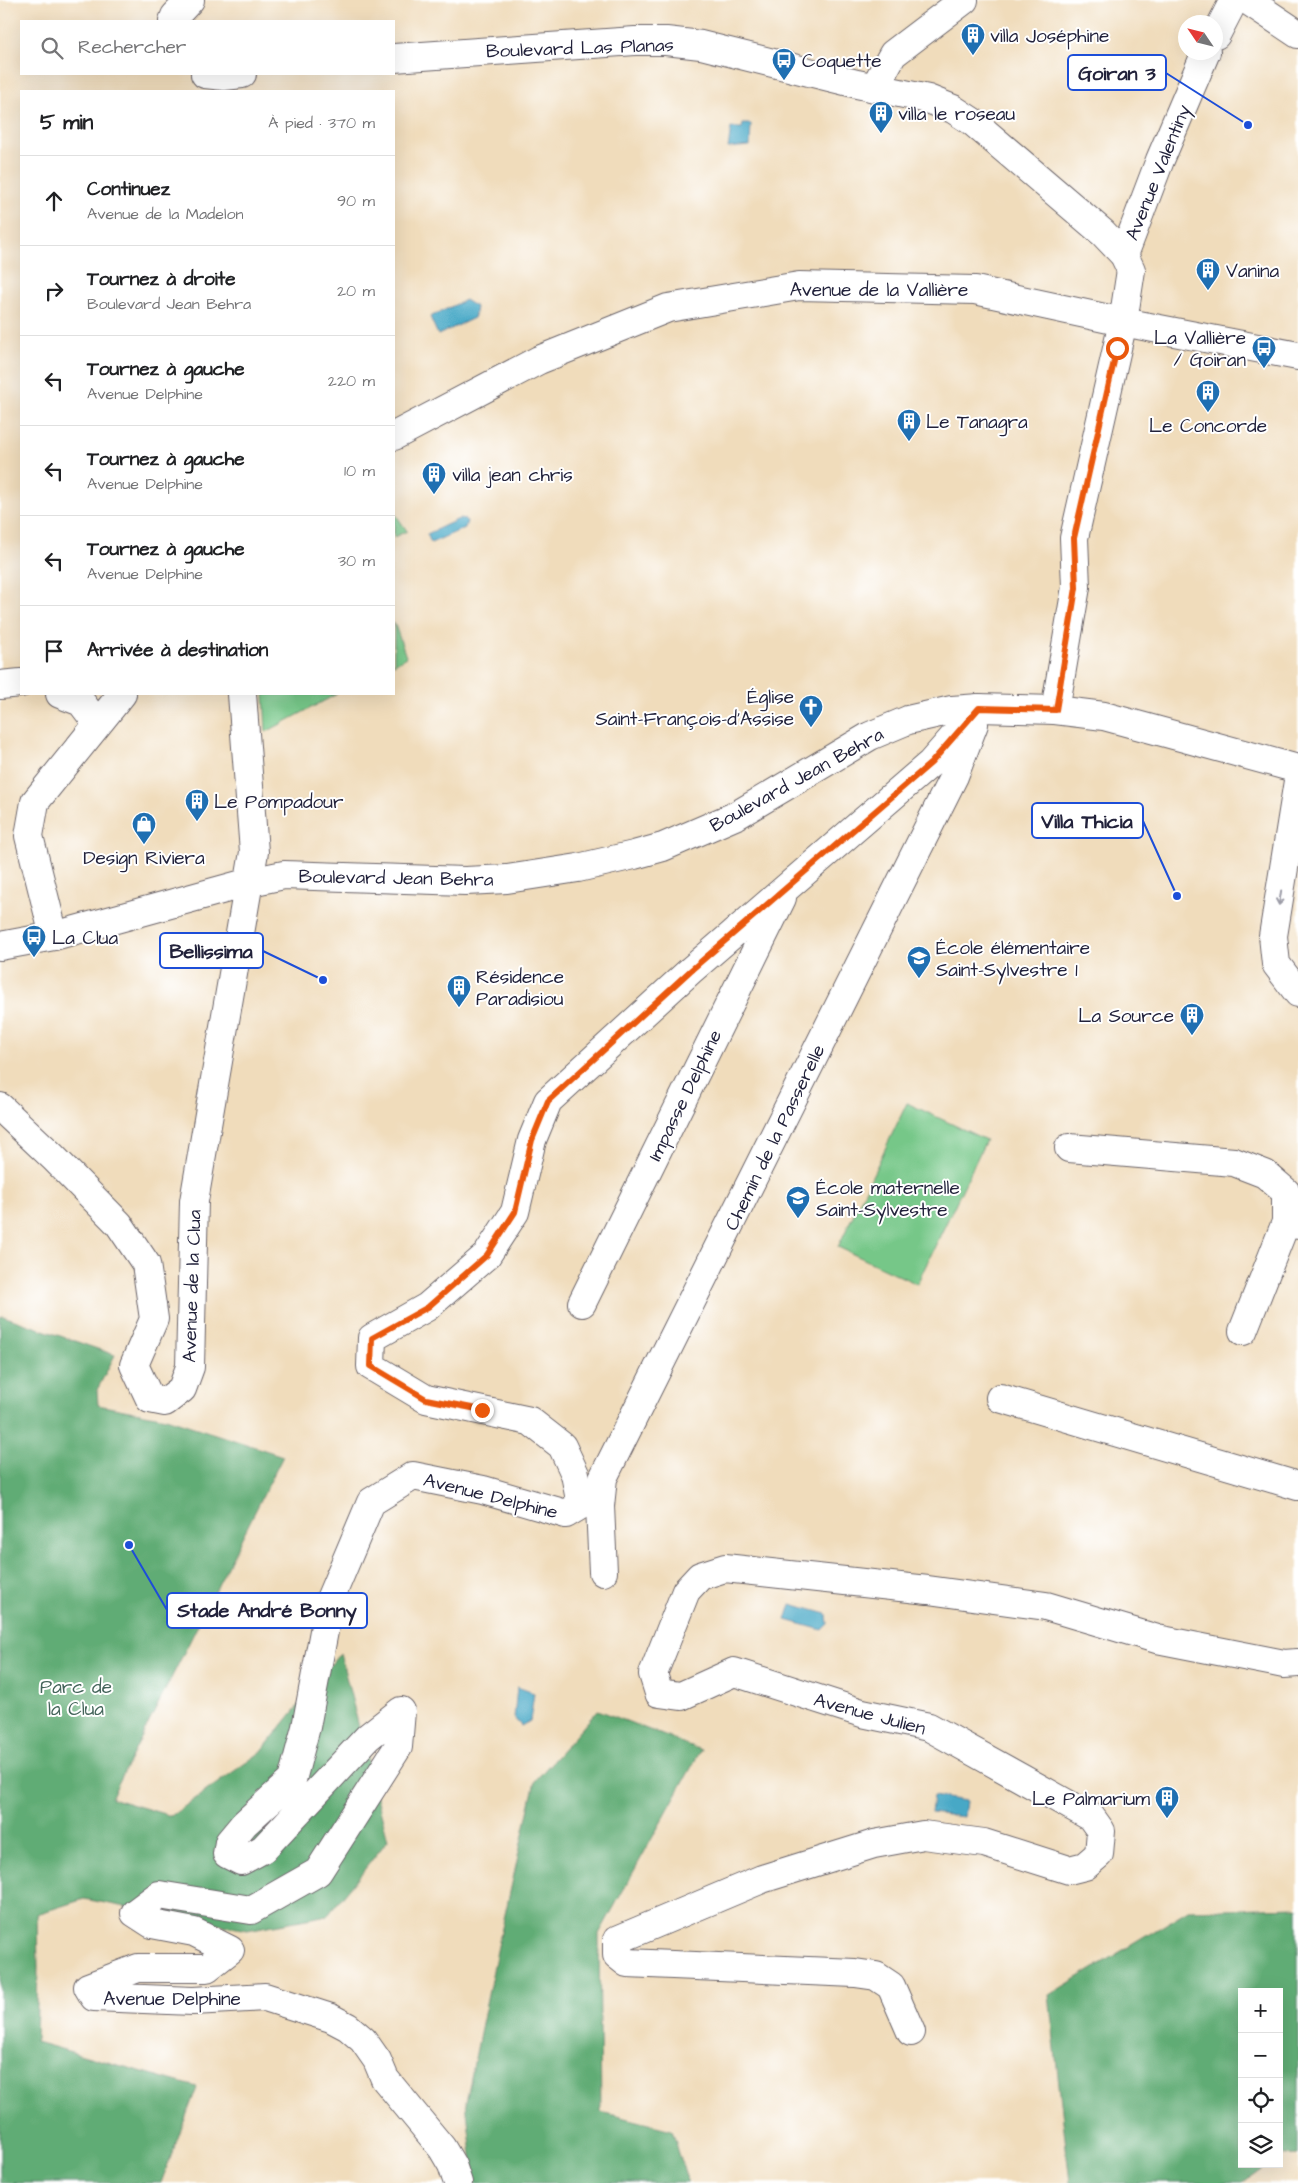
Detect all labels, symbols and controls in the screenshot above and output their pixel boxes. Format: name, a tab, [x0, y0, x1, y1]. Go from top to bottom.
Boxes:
north arrow	[1178, 15, 1223, 60]
search box	[20, 20, 395, 75]
building icon: villa Joséphine	[960, 22, 986, 56]
place label: villa Joséphine	[990, 23, 1109, 50]
street label: Boulevard Las Planas	[486, 32, 674, 65]
icon: search	[38, 34, 66, 62]
text: Rechercher	[78, 34, 186, 61]
bus stop icon: Coquette	[771, 47, 797, 81]
place label: Coquette	[802, 48, 881, 75]
callout: Goiran 3	[1068, 55, 1166, 90]
text: Goiran 3	[1078, 60, 1157, 88]
building icon: villa le roseau	[868, 100, 894, 134]
street label: Avenue Valentiny	[1119, 100, 1199, 245]
place label: villa le roseau	[898, 101, 1016, 128]
text: 5 min	[40, 108, 93, 137]
text: À pied · 370 m	[268, 112, 375, 134]
text: Continuez	[87, 176, 170, 203]
icon: ahead	[40, 187, 68, 215]
text: 90 m	[337, 190, 375, 212]
text: Avenue de la Madelon	[87, 203, 243, 225]
building icon: Vanina	[1195, 257, 1221, 291]
place label: Vanina	[1226, 258, 1279, 285]
text: Tournez à droite	[87, 266, 235, 293]
icon: right	[40, 277, 68, 305]
street label: Avenue de la Vallière	[790, 277, 968, 304]
text: 20 m	[337, 280, 375, 302]
text: Boulevard Jean Behra	[87, 293, 251, 315]
place label: La Vallière / Goiran	[1154, 325, 1246, 374]
bus stop icon: La Vallière / Goiran	[1251, 335, 1277, 369]
route start	[1106, 337, 1129, 360]
text: Tournez à gauche	[87, 356, 245, 383]
icon: left	[40, 367, 68, 395]
text: 220 m	[328, 370, 375, 392]
building icon: Le Concorde	[1195, 379, 1221, 413]
text: Avenue Delphine	[87, 383, 203, 405]
building icon: Le Tanagra	[896, 408, 922, 442]
place label: Le Tanagra	[926, 409, 1028, 437]
place label: Le Concorde	[1149, 413, 1267, 440]
text: Tournez à gauche	[87, 446, 245, 473]
icon: left	[40, 457, 68, 485]
text: 10 m	[344, 460, 375, 482]
building icon: villa jean chris	[421, 461, 447, 495]
place label: villa jean chris	[452, 462, 573, 489]
text: Avenue Delphine	[87, 473, 203, 495]
text: Tournez à gauche	[87, 536, 245, 563]
icon: left	[40, 547, 68, 575]
text: 30 m	[338, 550, 375, 572]
text: Avenue Delphine	[87, 563, 203, 585]
icon: arrive	[40, 637, 68, 665]
text: Arrivée à destination	[87, 637, 268, 664]
place label: Église Saint-François-d'Assise	[596, 684, 794, 733]
church icon: Église Saint-François-d'Assise	[798, 694, 824, 728]
street label: Boulevard Jean Behra	[705, 721, 889, 839]
building icon: Le Pompadour	[184, 788, 210, 822]
place label: Le Pompadour	[214, 789, 344, 816]
callout: Villa Thicia	[1032, 803, 1143, 838]
text: Villa Thicia	[1040, 808, 1133, 836]
shop icon: Design Riviera	[131, 811, 157, 845]
place label: Design Riviera	[83, 845, 205, 873]
street label: Boulevard Jean Behra	[298, 863, 494, 894]
one-way arrow	[1274, 890, 1284, 906]
bus stop icon: La Clua	[21, 924, 47, 958]
place label: La Clua	[52, 925, 119, 952]
callout: Bellissima	[160, 933, 263, 968]
place label: École élémentaire Saint-Sylvestre 1	[936, 935, 1090, 985]
text: Bellissima	[169, 938, 253, 966]
school or university icon: École élémentaire Saint-Sylvestre 1	[906, 945, 932, 979]
place label: Résidence Paradisiou	[476, 964, 564, 1013]
building icon: Résidence Paradisiou	[446, 974, 472, 1008]
building icon: La Source	[1179, 1002, 1205, 1036]
place label: La Source	[1078, 1003, 1174, 1030]
street label: Impasse Delphine	[642, 1025, 729, 1166]
street label: Chemin de la Passerelle	[719, 1040, 832, 1235]
place label: École maternelle Saint-Sylvestre	[816, 1175, 960, 1225]
school or university icon: École maternelle Saint-Sylvestre	[785, 1185, 811, 1219]
street label: Avenue de la Clua	[176, 1209, 209, 1363]
route end	[471, 1399, 494, 1422]
street label: Avenue Delphine	[421, 1467, 561, 1526]
callout: Stade André Bonny	[167, 1593, 367, 1628]
text: Stade André Bonny	[176, 1597, 357, 1626]
park label: Parc de la Clua	[40, 1674, 112, 1723]
street label: Avenue Julien	[811, 1687, 928, 1742]
building icon: Le Palmarium	[1154, 1785, 1180, 1819]
place label: Le Palmarium	[1032, 1786, 1150, 1813]
street label: Avenue Delphine	[103, 1986, 241, 2013]
map controls	[1238, 1988, 1283, 2168]
button: +	[1238, 1988, 1283, 2033]
button: −	[1238, 2033, 1283, 2078]
button: locate	[1238, 2078, 1283, 2123]
button: layers	[1238, 2123, 1283, 2168]

